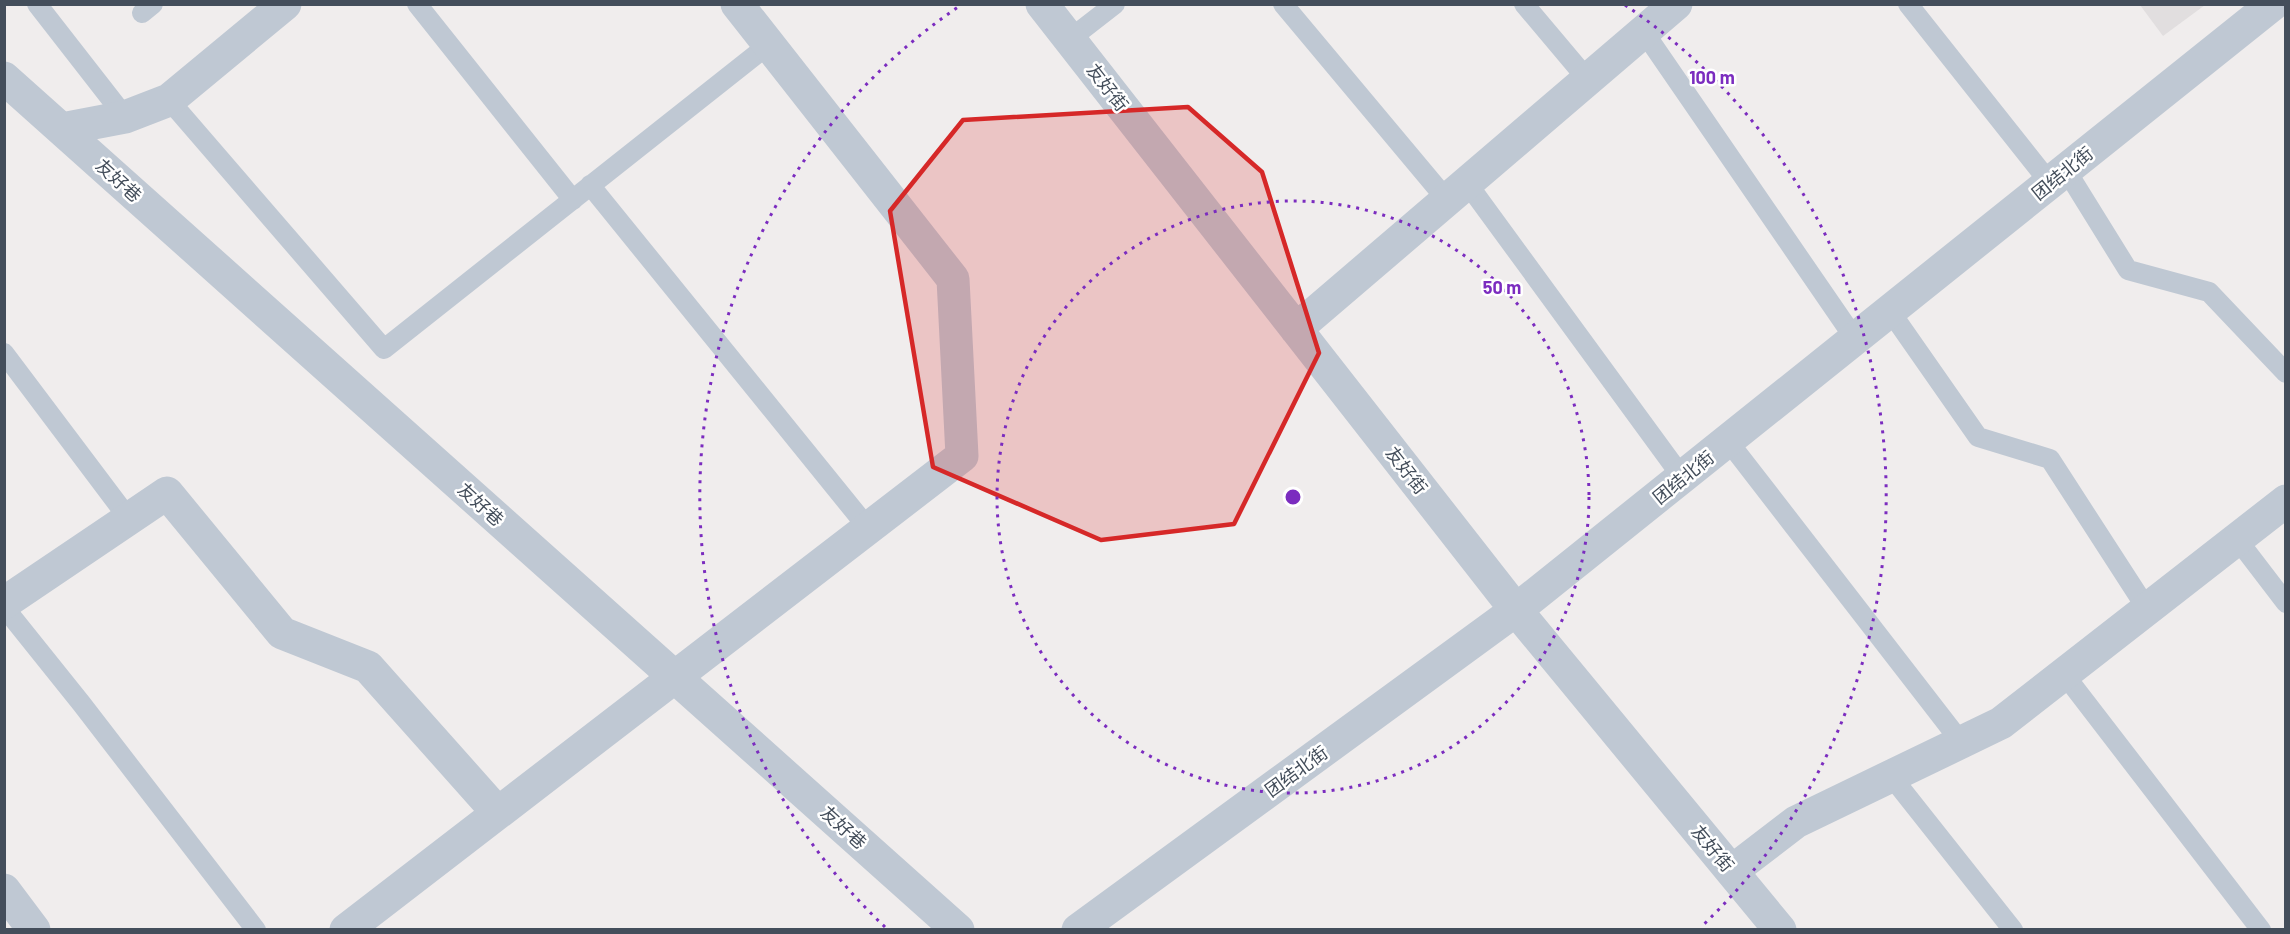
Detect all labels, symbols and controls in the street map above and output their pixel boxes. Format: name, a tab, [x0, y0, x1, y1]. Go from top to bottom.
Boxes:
street label: 友好街	[1083, 59, 1133, 115]
text: 100 m	[1689, 66, 1735, 88]
street label: 团结北街	[2027, 142, 2097, 204]
street label: 友好巷	[92, 154, 146, 206]
text: 50 m	[1483, 276, 1521, 298]
street label: 友好街	[1382, 442, 1432, 498]
street label: 团结北街	[1648, 446, 1718, 508]
street label: 友好巷	[454, 478, 508, 530]
centre of rings	[1283, 487, 1303, 507]
street label: 团结北街	[1260, 741, 1332, 801]
street label: 友好巷	[817, 801, 871, 853]
street label: 友好街	[1687, 820, 1739, 876]

